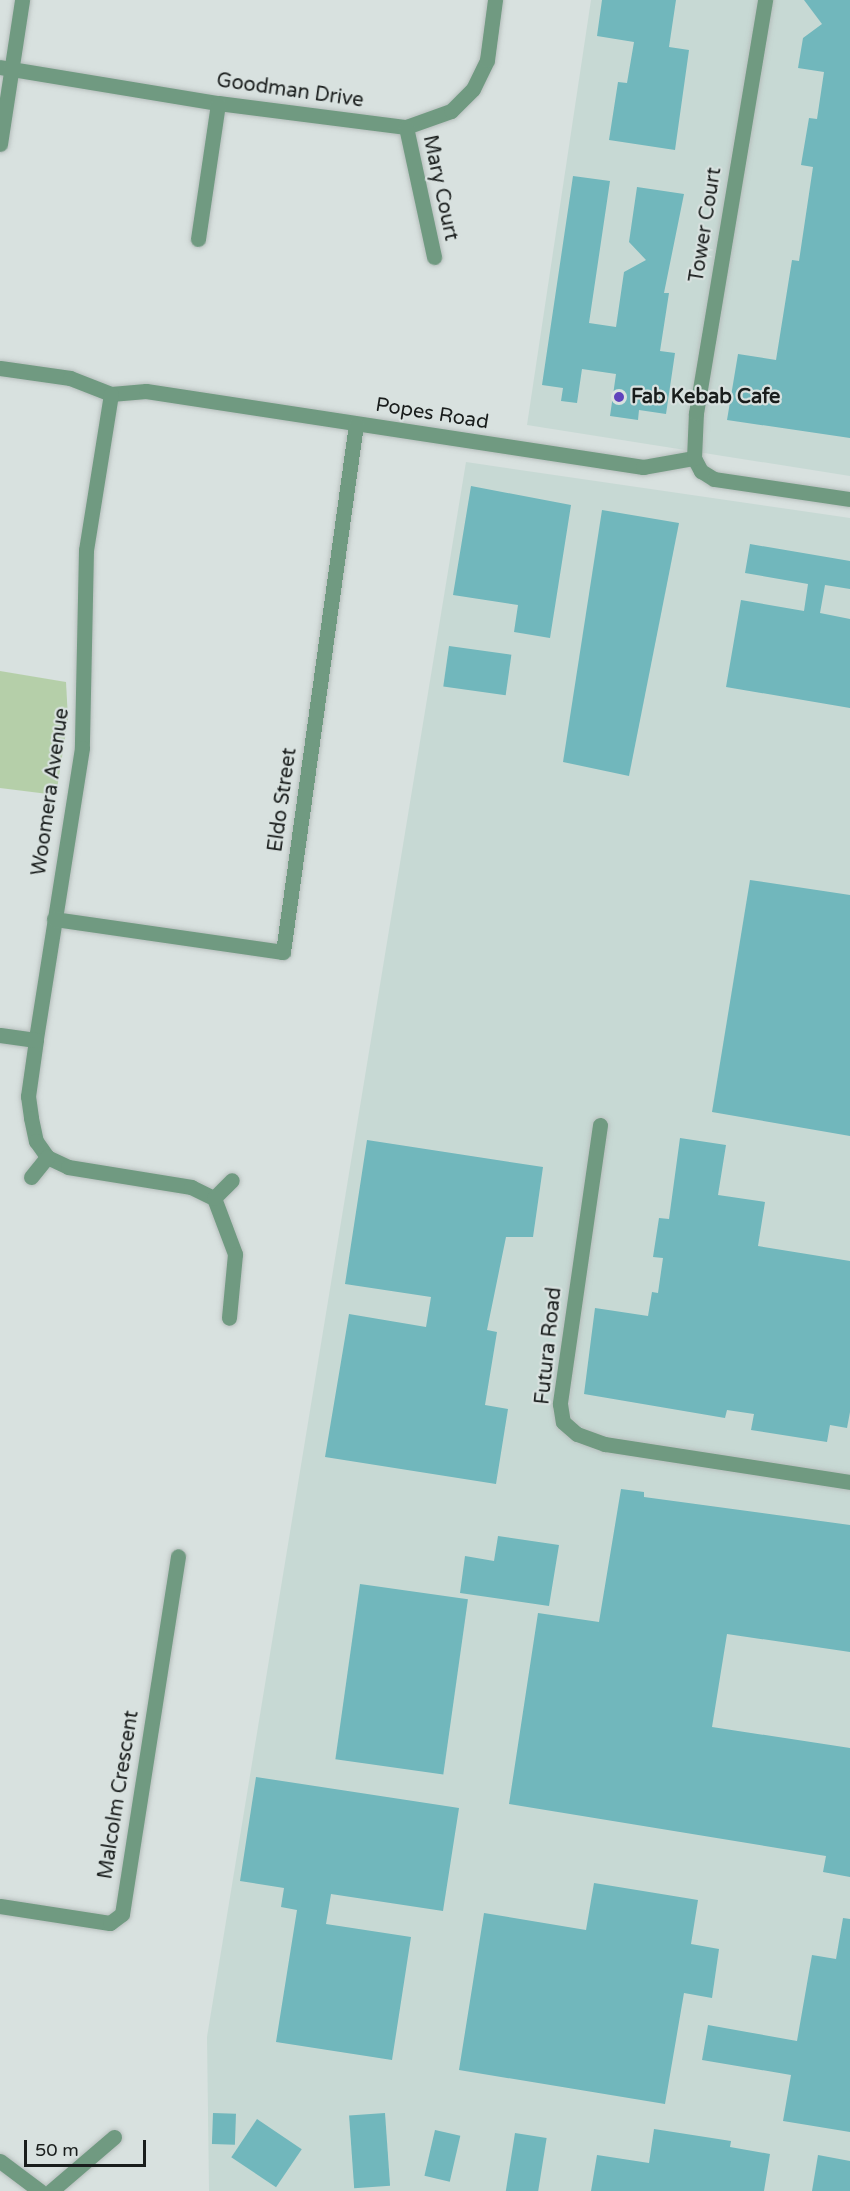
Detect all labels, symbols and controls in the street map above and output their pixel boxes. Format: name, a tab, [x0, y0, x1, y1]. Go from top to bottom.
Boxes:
street label: Goodman Drive	[215, 69, 365, 113]
street label: Mary Court	[417, 133, 463, 243]
street label: Tower Court	[685, 166, 727, 284]
place label: Fab Kebab Cafe	[631, 385, 780, 409]
marker: Fab Kebab Cafe	[612, 390, 626, 404]
street label: Popes Road	[374, 393, 490, 435]
street label: Woomera Avenue	[27, 707, 75, 877]
street label: Eldo Street	[264, 746, 302, 854]
street label: Futura Road	[531, 1286, 567, 1406]
street label: Malcolm Crescent	[94, 1709, 144, 1881]
scale bar	[27, 2128, 148, 2166]
text: 50 m	[35, 2139, 79, 2161]

